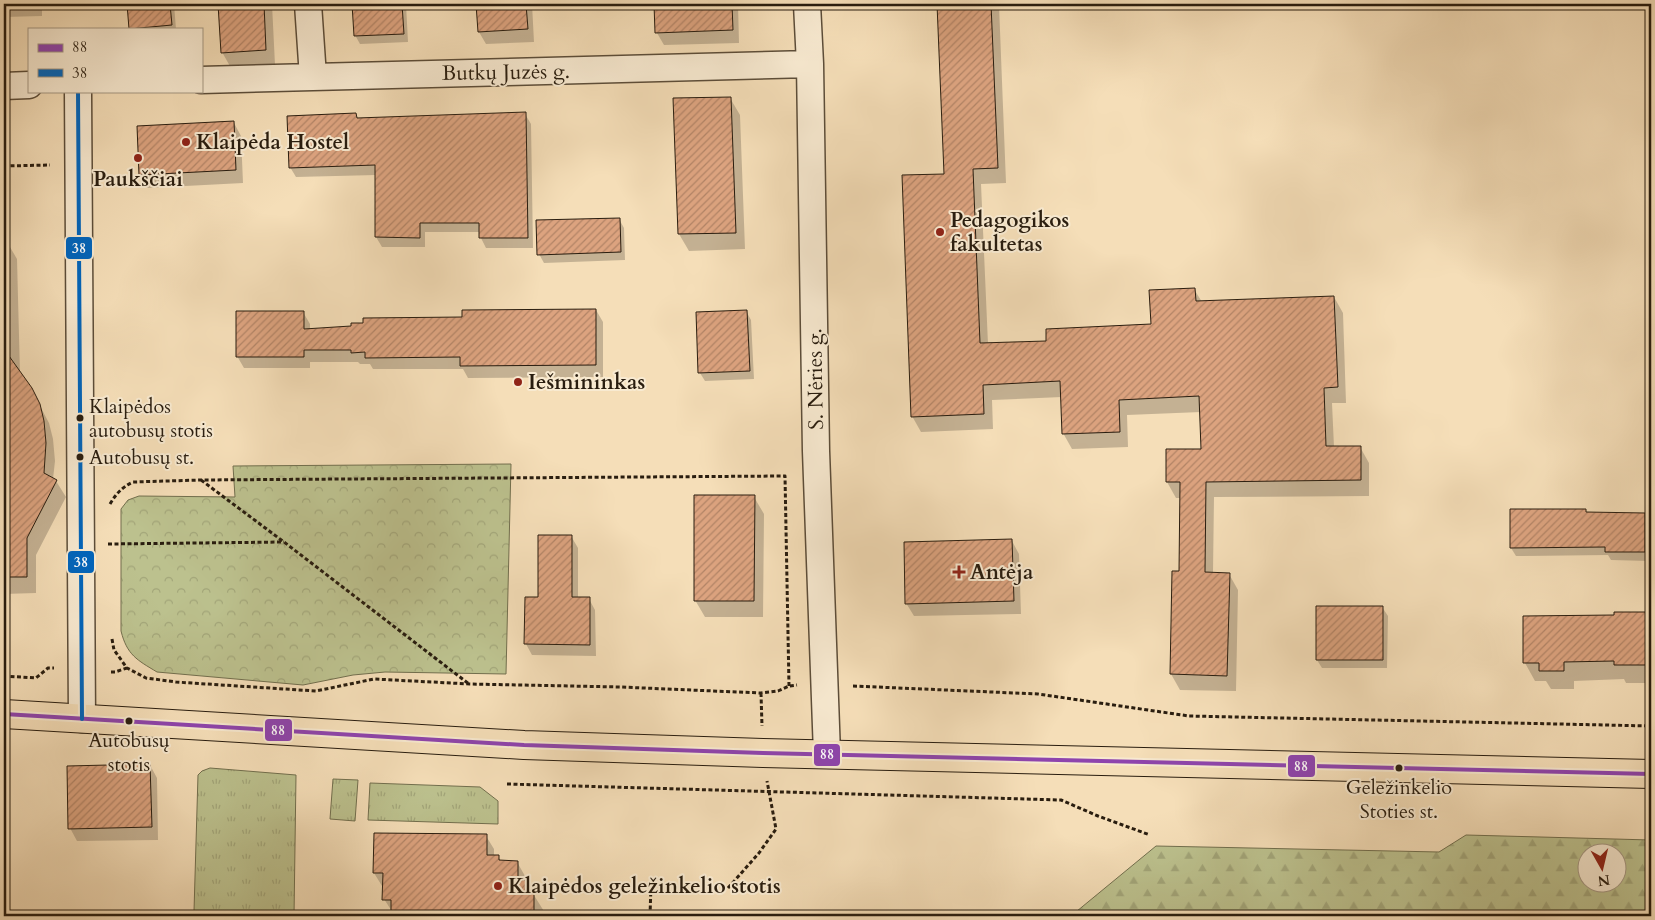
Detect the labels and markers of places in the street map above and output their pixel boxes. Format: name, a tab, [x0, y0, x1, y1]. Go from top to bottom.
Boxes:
place label: Klaipėda Hostel	[196, 128, 349, 157]
marker: Klaipėda Hostel	[180, 136, 192, 148]
marker: Paukščiai	[132, 152, 144, 164]
place label: Paukščiai	[93, 165, 183, 194]
place label: Pedagogikos fakultetas	[950, 206, 1069, 259]
marker: Pedagogikos fakultetas	[934, 226, 946, 238]
place label: Iešmininkas	[528, 368, 645, 397]
marker: Iešmininkas	[512, 376, 524, 388]
place label: Klaipėdos autobusų stotis	[89, 393, 213, 444]
marker: Klaipėdos autobusų stotis	[75, 413, 85, 423]
place label: Autobusų st.	[89, 444, 194, 471]
marker: Autobusų st.	[75, 452, 85, 462]
place label: Antėja	[970, 558, 1034, 587]
marker: Antėja	[952, 565, 966, 579]
marker: Autobusų stotis	[124, 716, 134, 726]
place label: Autobusų stotis	[88, 727, 170, 778]
marker: Geležinkelio Stoties st.	[1394, 763, 1404, 773]
place label: Geležinkelio Stoties st.	[1346, 774, 1452, 825]
place label: Klaipėdos geležinkelio stotis	[508, 872, 781, 901]
marker: Klaipėdos geležinkelio stotis	[492, 880, 504, 892]

